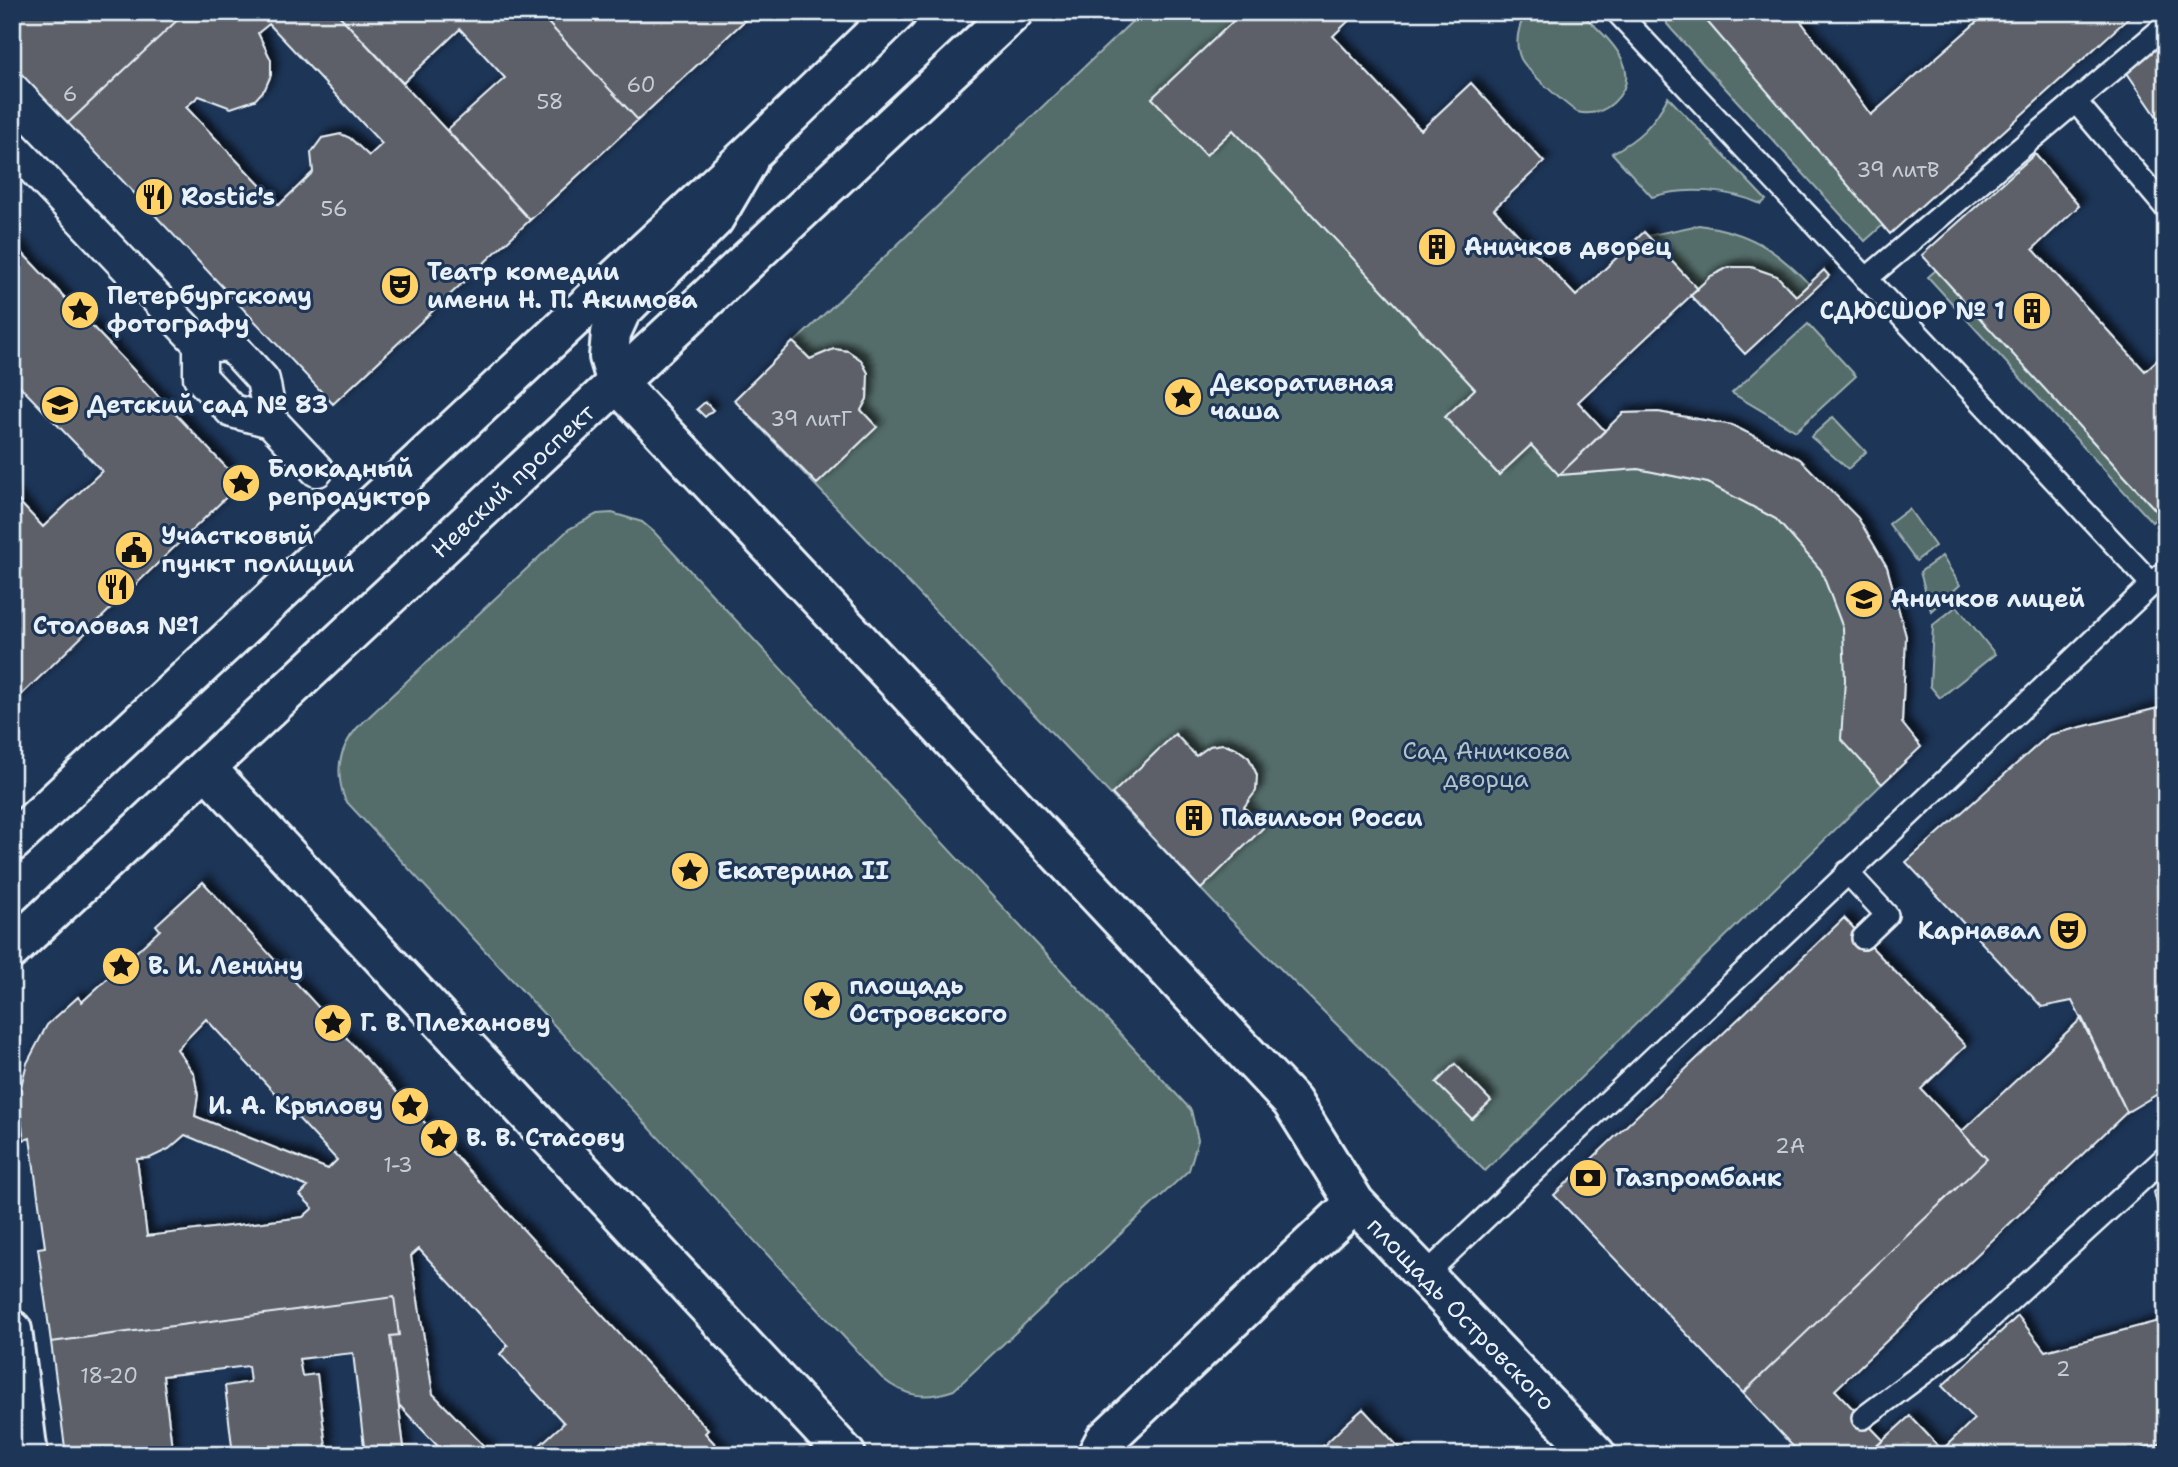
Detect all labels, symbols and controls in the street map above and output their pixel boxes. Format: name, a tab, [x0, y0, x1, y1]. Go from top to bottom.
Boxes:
house number: 60	[627, 71, 655, 99]
house number: 6	[63, 80, 77, 108]
house number: 58	[536, 88, 564, 116]
house number: 39 литВ	[1857, 156, 1939, 184]
restaurant icon: Rostic's	[133, 176, 175, 218]
place label: Rostic's	[181, 181, 275, 213]
house number: 56	[320, 195, 348, 223]
building icon: Аничков дворец	[1416, 226, 1458, 268]
place label: Аничков дворец	[1464, 231, 1672, 263]
place label: Театр комедии имени Н. П. Акимова	[427, 256, 698, 316]
theatre icon: Театр комедии имени Н. П. Акимова	[379, 265, 421, 307]
place label: Петербургскому фотографу	[107, 280, 312, 340]
place icon: Петербургскому фотографу	[59, 289, 101, 331]
building icon: СДЮCШОР № 1	[2011, 290, 2053, 332]
place label: СДЮCШОР № 1	[1819, 295, 2005, 327]
place label: Декоративная чаша	[1210, 367, 1394, 427]
place icon: Декоративная чаша	[1162, 376, 1204, 418]
school or university icon: Детский сад № 83	[39, 384, 81, 426]
place label: Детский сад № 83	[87, 389, 328, 421]
street label: Невский проспект	[424, 396, 602, 565]
house number: 39 литГ	[770, 405, 853, 433]
place label: Блокадный репродуктор	[268, 453, 431, 513]
place icon: Блокадный репродуктор	[220, 462, 262, 504]
place label: Участковый пункт полиции	[161, 520, 354, 580]
public building icon: Участковый пункт полиции	[113, 529, 155, 571]
restaurant icon: Столовая №1	[95, 566, 137, 608]
school or university icon: Аничков лицей	[1843, 578, 1885, 620]
place label: Аничков лицей	[1891, 583, 2085, 615]
place label: Столовая №1	[33, 610, 199, 642]
park label: Сад Аничкова дворца	[1402, 735, 1570, 795]
building icon: Павильон Росси	[1173, 797, 1215, 839]
place label: Павильон Росси	[1221, 802, 1423, 834]
place icon: Екатерина II	[669, 850, 711, 892]
place label: Екатерина II	[717, 855, 889, 887]
theatre icon: Карнавал	[2047, 910, 2089, 952]
place label: Карнавал	[1918, 915, 2041, 947]
place icon: В. И. Ленину	[100, 945, 142, 987]
place label: В. И. Ленину	[148, 950, 303, 982]
place label: площадь Островского	[849, 970, 1007, 1030]
place icon: площадь Островского	[801, 979, 843, 1021]
place icon: Г. В. Плеханову	[312, 1002, 354, 1044]
place label: Г. В. Плеханову	[360, 1007, 551, 1039]
place icon: И. А. Крылову	[389, 1085, 431, 1127]
place label: И. А. Крылову	[208, 1090, 383, 1122]
place icon: В. В. Стасову	[418, 1117, 460, 1159]
place label: В. В. Стасову	[466, 1122, 625, 1154]
house number: 2А	[1775, 1132, 1805, 1160]
house number: 1-3	[383, 1151, 413, 1179]
bank icon: Газпромбанк	[1567, 1157, 1609, 1199]
place label: Газпромбанк	[1615, 1162, 1782, 1194]
street label: площадь Островского	[1360, 1210, 1562, 1418]
house number: 2	[2056, 1355, 2070, 1383]
house number: 18-20	[80, 1362, 138, 1390]

